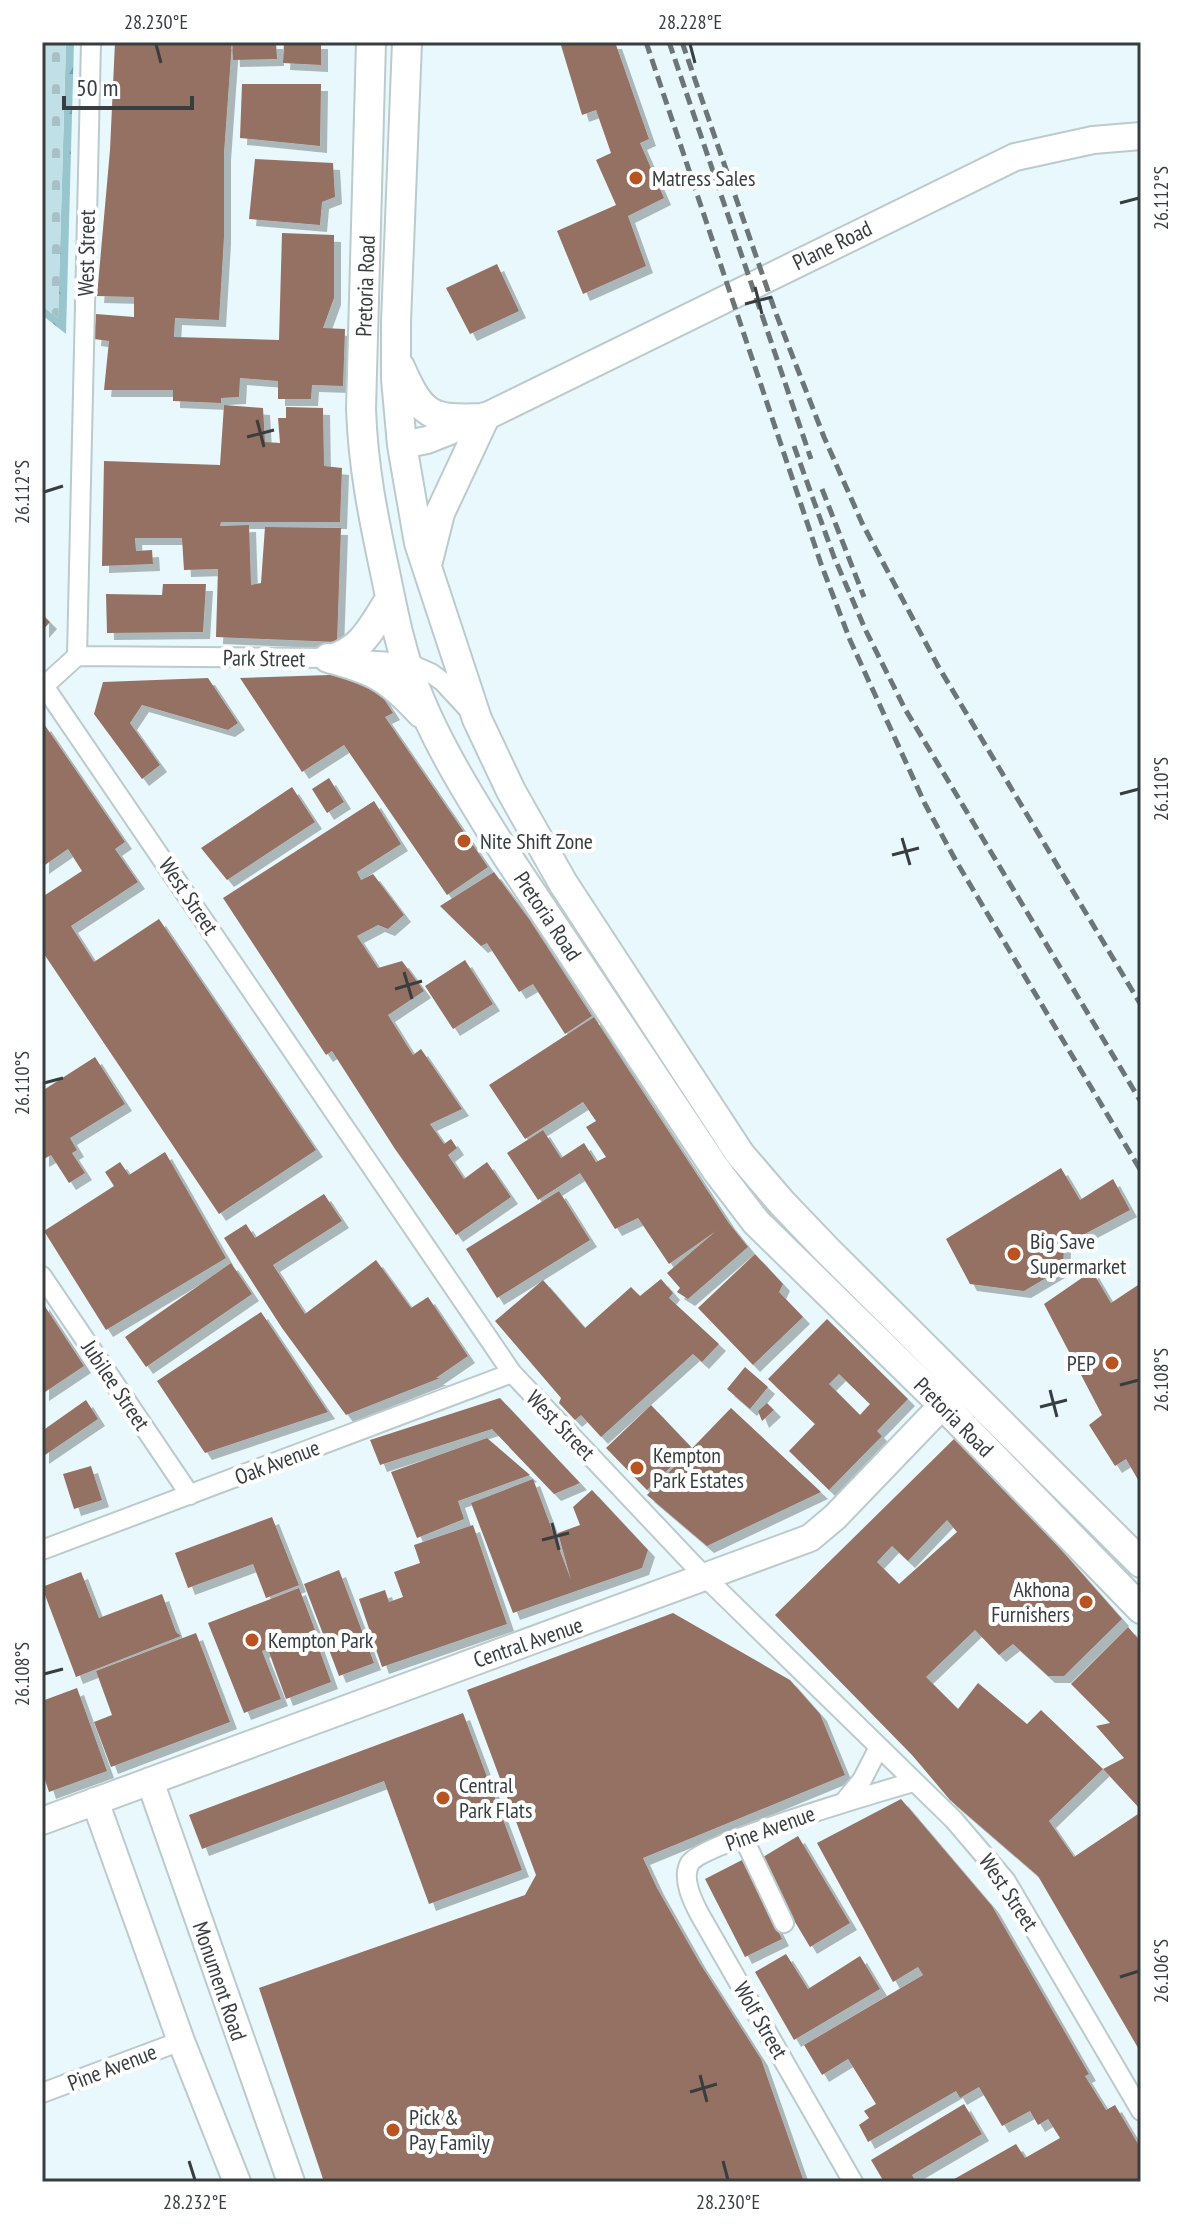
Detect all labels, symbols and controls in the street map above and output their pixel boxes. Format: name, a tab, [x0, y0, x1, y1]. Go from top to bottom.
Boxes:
text: 28.230°E	[124, 9, 188, 35]
text: 28.228°E	[658, 9, 722, 35]
scale bar	[64, 60, 192, 110]
text: 50 m	[76, 72, 118, 103]
place label: Matress Sales	[652, 164, 755, 192]
text: 26.112°S	[1148, 166, 1174, 230]
marker: Matress Sales	[627, 169, 645, 187]
street label: West Street	[71, 209, 101, 297]
street label: Plane Road	[788, 214, 876, 276]
street label: Pretoria Road	[349, 235, 381, 337]
text: 26.112°S	[9, 460, 35, 524]
street label: Park Street	[223, 643, 305, 673]
text: 26.110°S	[1148, 757, 1174, 821]
place label: Nite Shift Zone	[480, 827, 593, 855]
marker: Nite Shift Zone	[455, 832, 473, 850]
street label: West Street	[153, 852, 225, 940]
street label: Pretoria Road	[508, 866, 588, 966]
text: 26.110°S	[9, 1051, 35, 1115]
place label: Big Save Supermarket	[1030, 1227, 1126, 1280]
marker: Big Save Supermarket	[1005, 1245, 1023, 1263]
street label: Jubilee Street	[75, 1334, 156, 1435]
text: 26.108°S	[1148, 1348, 1174, 1412]
place label: PEP	[1067, 1349, 1096, 1377]
marker: PEP	[1103, 1354, 1121, 1372]
street label: Pretoria Road	[908, 1371, 1000, 1463]
street label: West Street	[521, 1384, 601, 1466]
street label: Oak Avenue	[231, 1433, 323, 1491]
place label: Kempton Park Estates	[653, 1441, 744, 1494]
marker: Kempton Park Estates	[628, 1459, 646, 1477]
place label: Akhona Furnishers	[991, 1575, 1070, 1628]
marker: Akhona Furnishers	[1077, 1593, 1095, 1611]
street label: Central Avenue	[470, 1610, 586, 1674]
place label: Kempton Park	[268, 1626, 374, 1654]
marker: Kempton Park	[243, 1631, 261, 1649]
text: 26.108°S	[9, 1642, 35, 1706]
place label: Central Park Flats	[459, 1771, 532, 1824]
marker: Central Park Flats	[434, 1789, 452, 1807]
street label: Pine Avenue	[721, 1799, 819, 1857]
street label: West Street	[973, 1848, 1045, 1936]
street label: Monument Road	[187, 1918, 253, 2044]
text: 26.106°S	[1148, 1939, 1174, 2003]
street label: Wolf Street	[728, 1976, 794, 2064]
street label: Pine Avenue	[63, 2037, 161, 2097]
place label: Pick & Pay Family	[409, 2103, 491, 2156]
marker: Pick & Pay Family	[384, 2121, 402, 2139]
text: 28.232°E	[163, 2189, 227, 2215]
text: 28.230°E	[696, 2189, 760, 2215]

